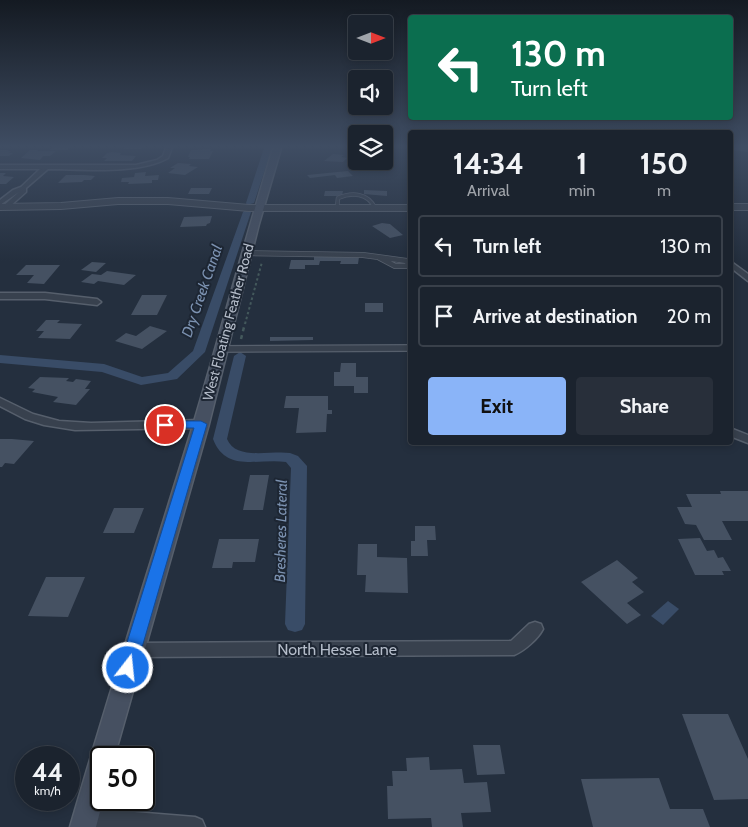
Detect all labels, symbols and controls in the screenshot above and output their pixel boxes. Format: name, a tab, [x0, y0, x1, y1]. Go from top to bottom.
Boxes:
north arrow	[348, 15, 392, 60]
map controls	[348, 15, 393, 170]
text: 130 m	[511, 32, 606, 75]
icon: left	[428, 35, 493, 100]
button: sound	[348, 70, 393, 115]
text: Turn left	[511, 75, 588, 102]
button: layers	[348, 125, 393, 170]
text: 14:34	[453, 145, 524, 182]
text: 1	[576, 145, 587, 182]
text: 150	[640, 145, 688, 182]
text: Arrival	[467, 181, 510, 200]
text: min	[569, 181, 595, 200]
text: m	[657, 181, 671, 200]
icon: left	[430, 232, 458, 260]
text: Turn left	[473, 235, 541, 258]
text: 130 m	[660, 235, 711, 258]
street label: West Floating Feather Road	[198, 241, 258, 403]
water label: Dry Creek Canal	[178, 242, 226, 340]
icon: arrive	[430, 302, 458, 330]
text: Arrive at destination	[473, 305, 637, 328]
text: 20 m	[667, 305, 711, 328]
button: Exit	[428, 377, 566, 435]
button: Share	[576, 377, 713, 435]
pin	[144, 404, 186, 446]
icon: arrive	[151, 411, 179, 439]
water label: Bresheres Lateral	[271, 479, 291, 583]
street label: North Hesse Lane	[277, 640, 397, 659]
position arrow	[101, 641, 153, 693]
speed limit sign: 50	[90, 746, 155, 811]
text: 44	[32, 757, 63, 787]
text: km/h	[34, 783, 61, 798]

